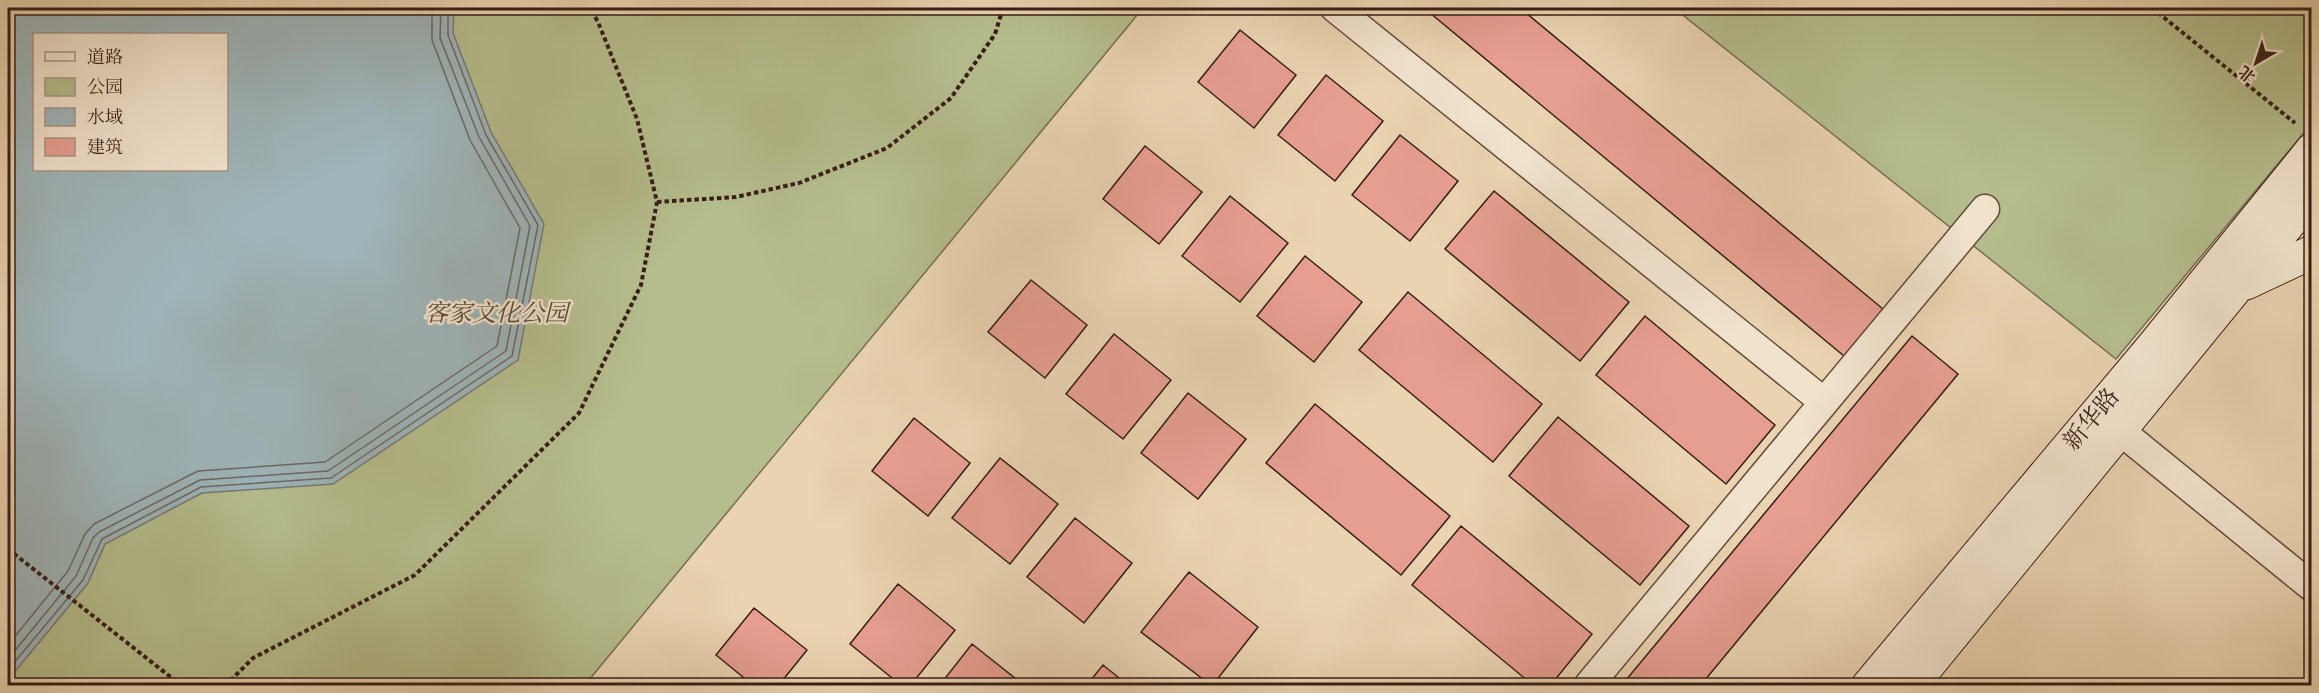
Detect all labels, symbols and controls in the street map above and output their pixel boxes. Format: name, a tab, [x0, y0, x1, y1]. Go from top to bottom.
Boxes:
legend	[33, 33, 228, 171]
north arrow	[2226, 33, 2286, 93]
text: 道路	[87, 45, 123, 69]
text: 北	[2234, 60, 2260, 87]
text: 公园	[87, 75, 123, 99]
text: 水域	[87, 105, 123, 129]
text: 建筑	[87, 135, 123, 159]
park label: 客家文化公园	[424, 297, 572, 329]
street label: 新华路	[2056, 381, 2126, 457]

